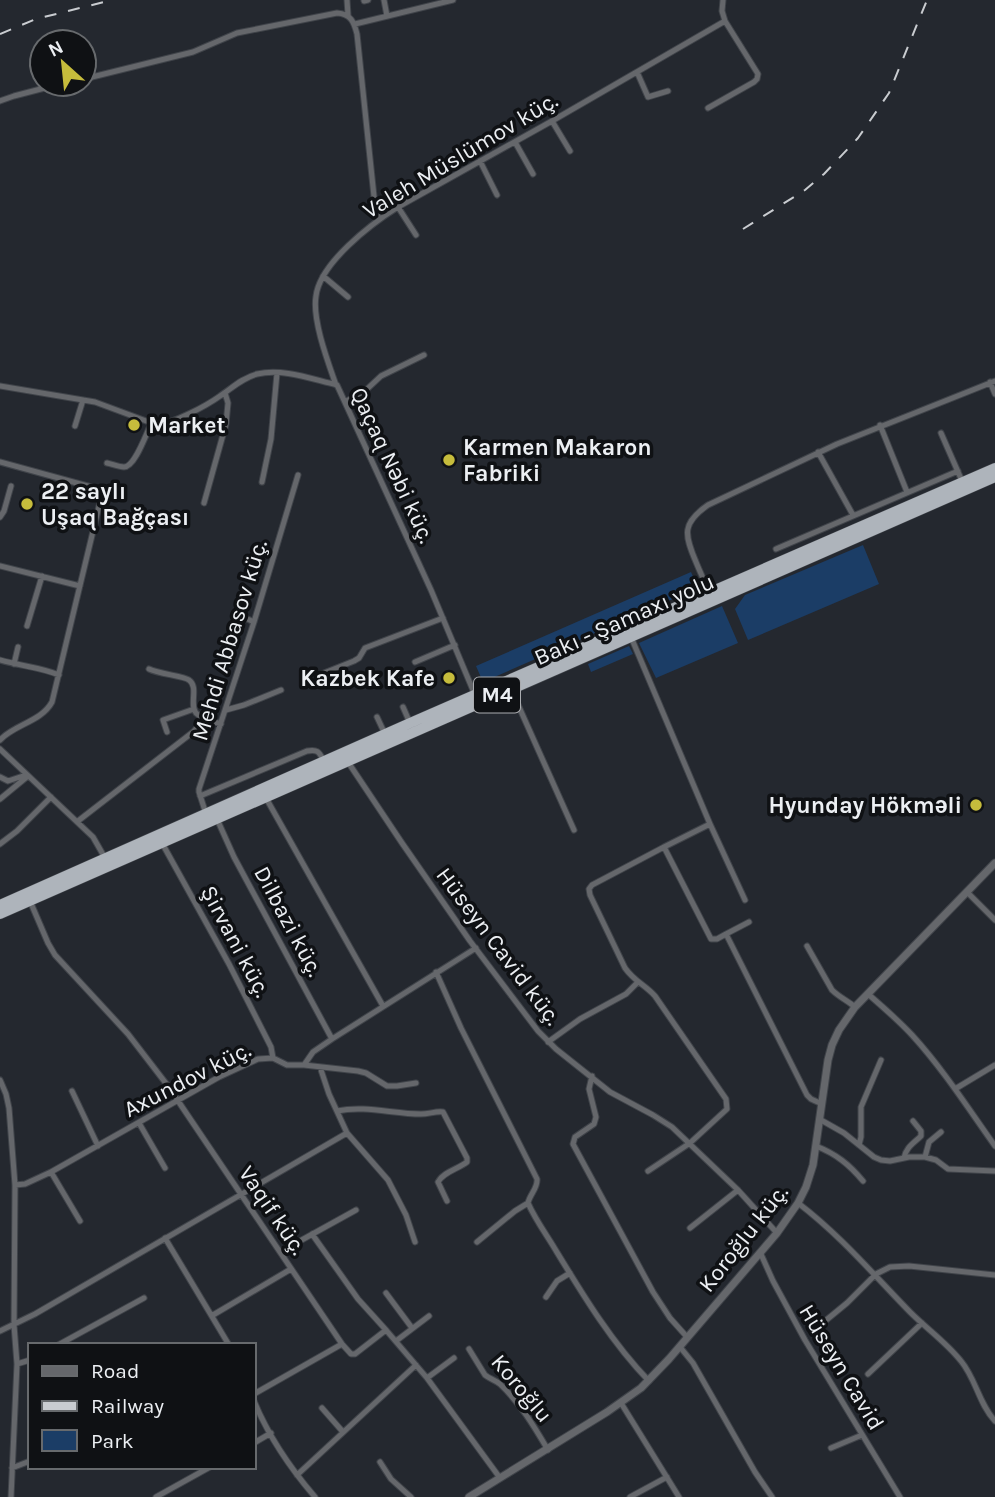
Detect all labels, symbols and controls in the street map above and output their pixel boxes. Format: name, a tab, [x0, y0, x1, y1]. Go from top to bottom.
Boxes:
north arrow	[28, 28, 98, 98]
text: N	[45, 36, 67, 62]
street label: Valeh Müslümov küç.	[358, 87, 562, 224]
street label: Qaçaq Nəbi küç.	[345, 383, 440, 547]
place label: Market	[148, 412, 225, 439]
marker: Market	[126, 417, 142, 433]
place label: Karmen Makaron Fabriki	[463, 434, 652, 487]
marker: Karmen Makaron Fabriki	[441, 452, 457, 468]
place label: 22 saylı Uşaq Bağçası	[41, 478, 189, 531]
marker: 22 saylı Uşaq Bağçası	[19, 496, 35, 512]
street label: Mehdi Abbasov küç.	[186, 536, 273, 744]
street label: Bakı - Şamaxı yolu	[530, 568, 718, 671]
place label: Kazbek Kafe	[300, 665, 435, 692]
marker: Kazbek Kafe	[441, 670, 457, 686]
road number: M4	[474, 678, 520, 712]
place label: Hyunday Hökməli	[768, 792, 962, 819]
marker: Hyunday Hökməli	[968, 797, 984, 813]
street label: Dilbazi küç.	[248, 862, 329, 981]
street label: Hüseyn Cavid küç.	[431, 862, 567, 1030]
street label: Şirvani küç.	[195, 881, 276, 1002]
street label: Axundov küç.	[119, 1036, 255, 1123]
street label: Vaqif küç.	[233, 1161, 312, 1260]
street label: Koroğlu küç.	[693, 1179, 794, 1297]
street label: Hüseyn Cavid	[793, 1299, 890, 1435]
legend	[28, 1343, 256, 1469]
street label: Koroğlu	[485, 1349, 558, 1428]
text: Road	[91, 1359, 139, 1383]
text: Railway	[91, 1394, 164, 1418]
text: Park	[91, 1429, 134, 1453]

